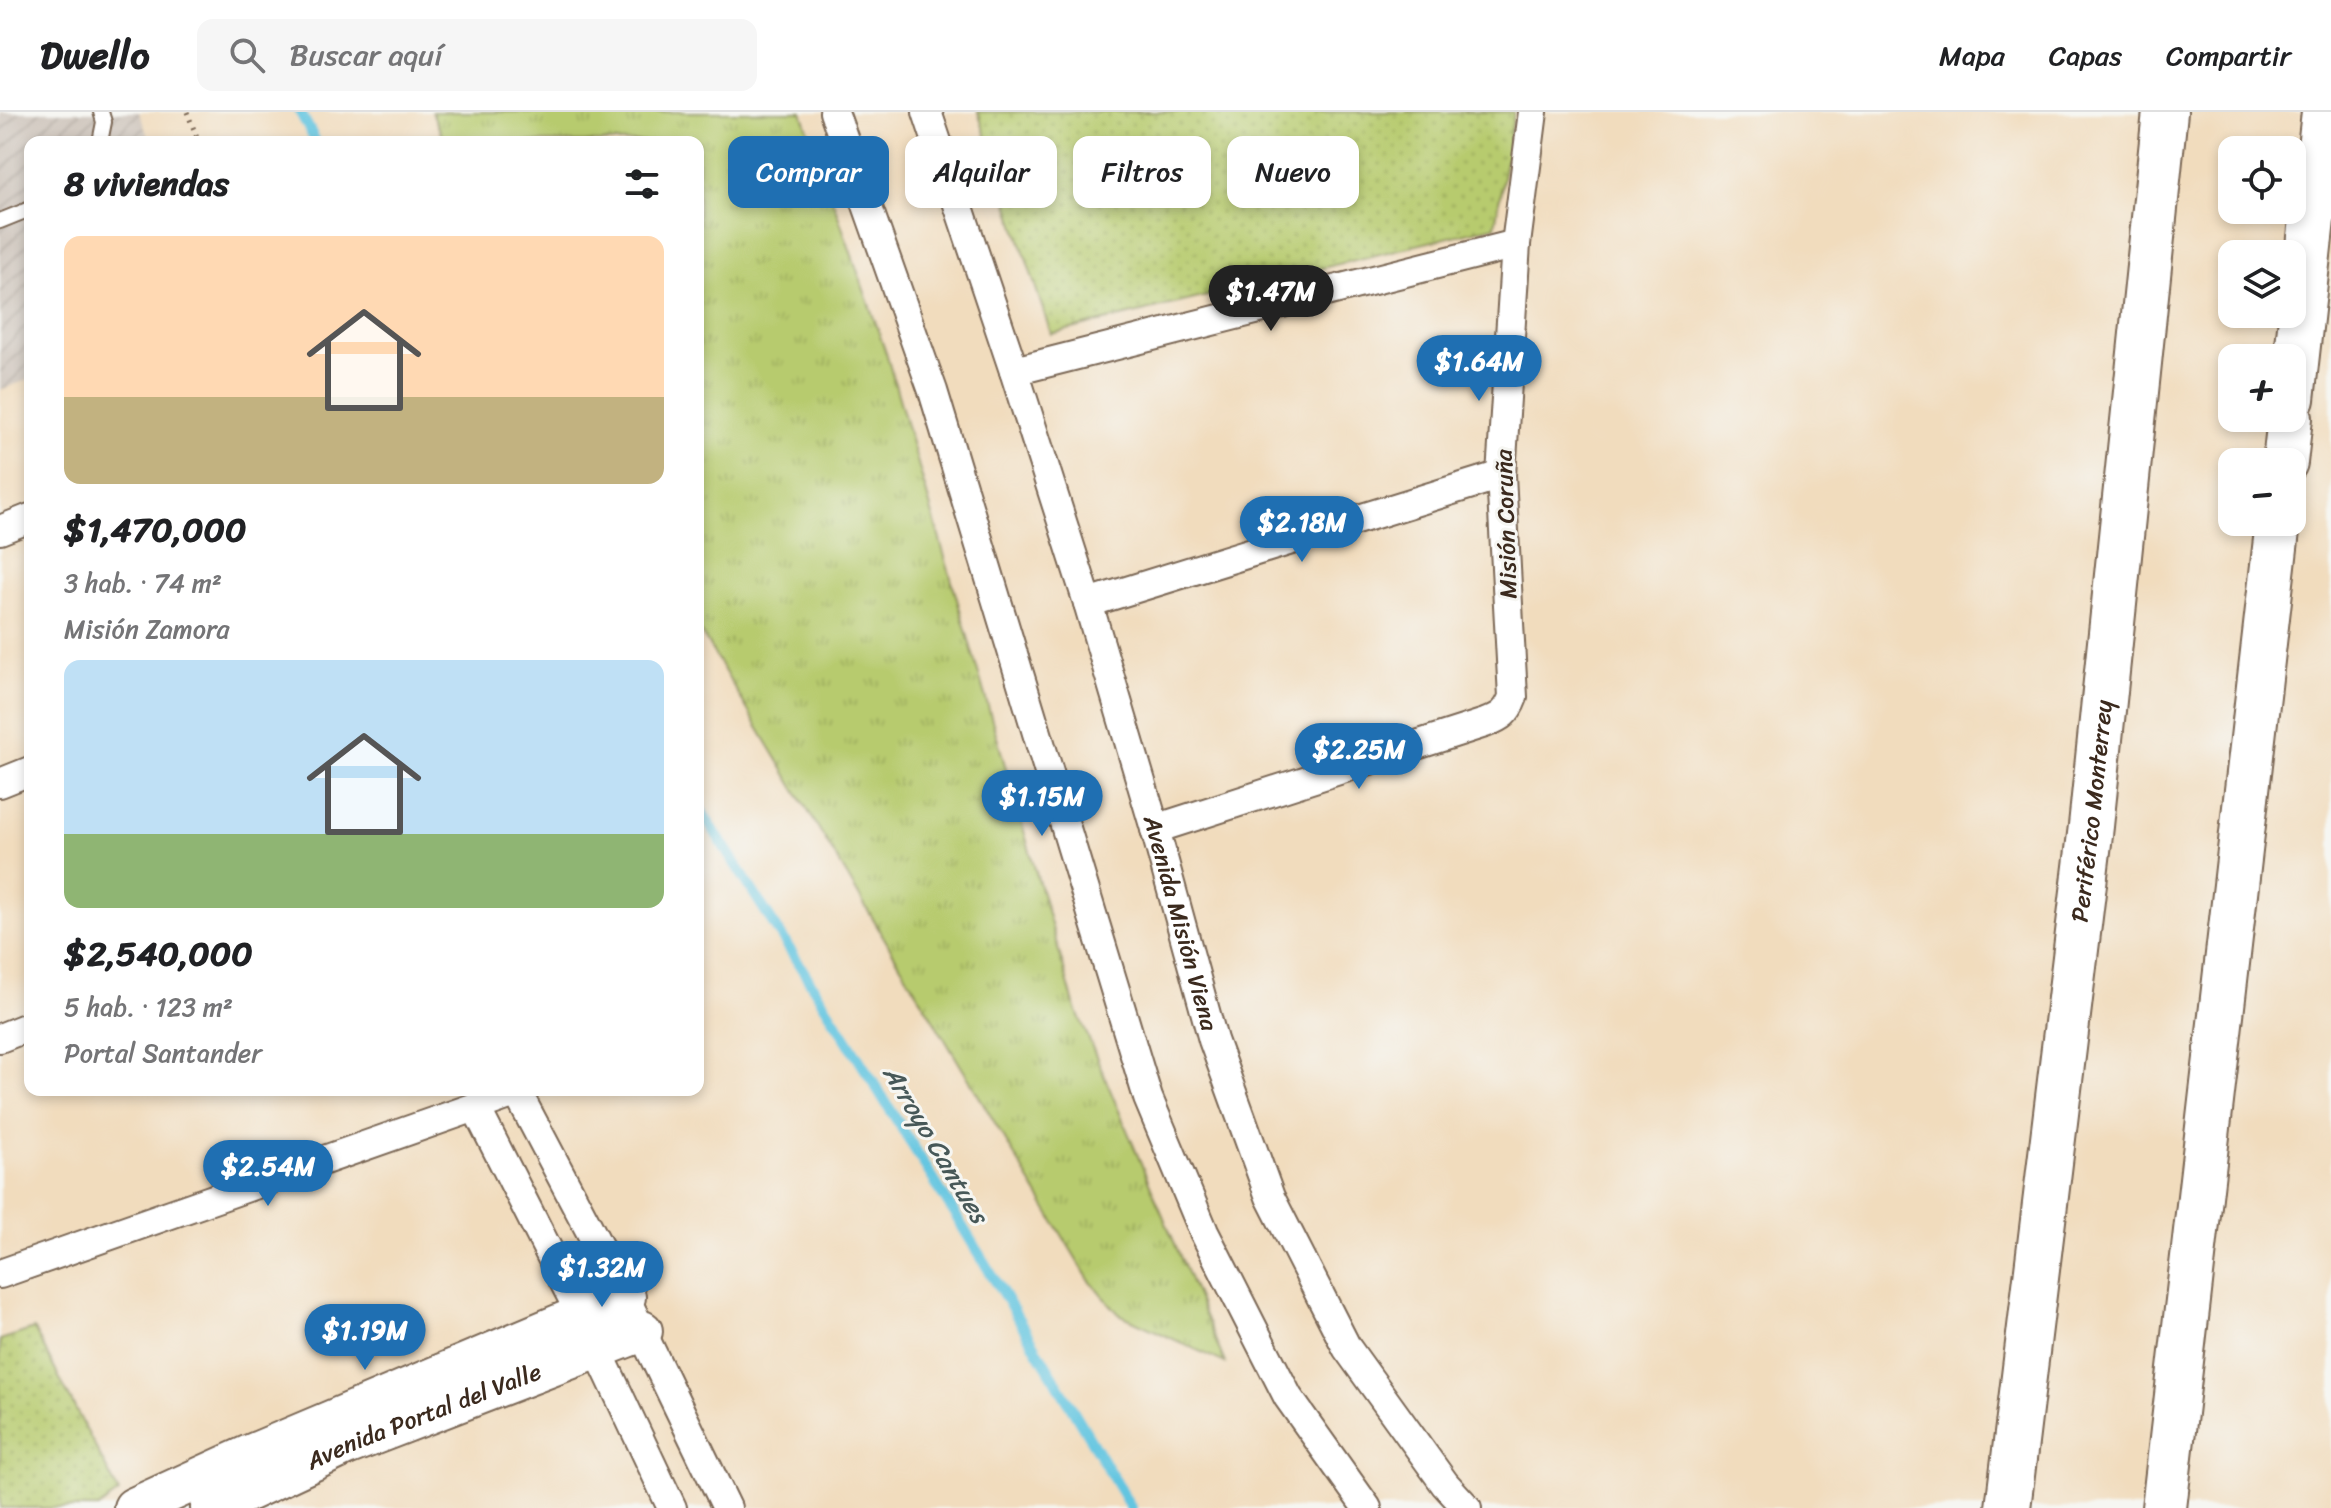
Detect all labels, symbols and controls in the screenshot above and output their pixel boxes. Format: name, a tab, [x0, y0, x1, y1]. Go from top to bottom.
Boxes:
search box	[197, 19, 757, 91]
text: Dwello	[40, 22, 149, 89]
text: Buscar aquí	[289, 28, 442, 82]
text: Mapa	[1939, 31, 2005, 80]
text: Capas	[2049, 31, 2122, 80]
text: Compartir	[2166, 31, 2291, 80]
icon: search	[225, 33, 269, 77]
chip: Comprar	[728, 136, 889, 208]
chip: Alquilar	[905, 136, 1057, 208]
chip: Filtros	[1073, 136, 1211, 208]
chip: Nuevo	[1227, 136, 1359, 208]
map controls	[2218, 136, 2306, 536]
button: locate	[2218, 136, 2306, 224]
text: 8 viviendas	[64, 154, 229, 214]
icon: filters	[620, 162, 664, 206]
button: layers	[2218, 240, 2306, 328]
pin: $1.47M	[1206, 265, 1336, 333]
text: $1.47M	[1227, 268, 1315, 314]
icon: home	[292, 288, 436, 432]
pin: $1.64M	[1414, 335, 1544, 403]
text: $1.64M	[1435, 338, 1523, 384]
button: +	[2218, 344, 2306, 432]
street label: Misión Coruña	[1482, 447, 1530, 600]
button: −	[2218, 448, 2306, 536]
pin: $2.18M	[1237, 496, 1367, 564]
text: $2.18M	[1258, 499, 1346, 545]
text: $1,470,000	[64, 500, 246, 560]
text: 3 hab. · 74 m²	[64, 560, 222, 606]
text: Misión Zamora	[64, 606, 230, 652]
street label: Periférico Monterrey	[2058, 697, 2125, 925]
icon: home	[292, 712, 436, 856]
pin: $2.25M	[1294, 723, 1424, 791]
text: $2.25M	[1313, 726, 1405, 772]
pin: $1.15M	[977, 770, 1107, 838]
text: $1.15M	[1000, 773, 1084, 819]
street label: Avenida Misión Viena	[1131, 809, 1231, 1037]
text: $2,540,000	[64, 924, 253, 984]
text: 5 hab. · 123 m²	[64, 984, 233, 1030]
text: Portal Santander	[64, 1030, 262, 1076]
water label: Arroyo Cantues	[870, 1055, 1003, 1235]
pin: $2.54M	[203, 1140, 333, 1208]
text: $2.54M	[221, 1143, 315, 1189]
pin: $1.32M	[537, 1241, 667, 1309]
text: $1.32M	[559, 1244, 646, 1290]
pin: $1.19M	[300, 1304, 430, 1372]
text: $1.19M	[323, 1307, 407, 1353]
street label: Avenida Portal del Valle	[298, 1351, 548, 1482]

